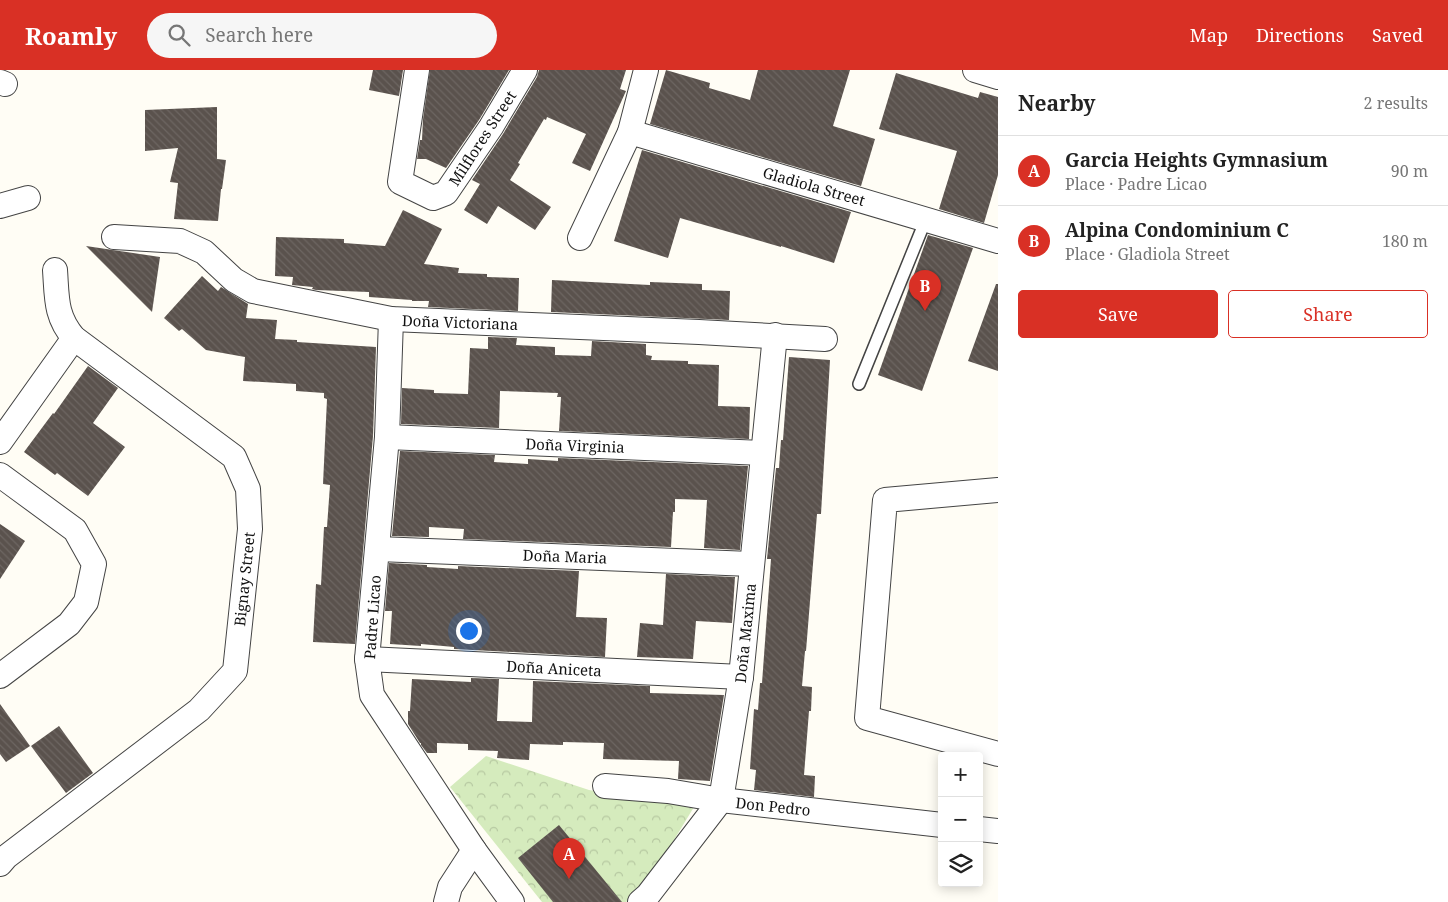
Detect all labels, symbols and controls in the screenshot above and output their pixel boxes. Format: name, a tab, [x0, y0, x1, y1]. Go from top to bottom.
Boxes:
search box	[147, 13, 497, 58]
text: Roamly	[25, 19, 117, 52]
icon: search	[165, 21, 193, 49]
text: Search here	[205, 22, 313, 48]
text: Map	[1190, 23, 1228, 47]
text: Directions	[1256, 23, 1344, 47]
text: Saved	[1372, 23, 1423, 47]
street label: Milflores Street	[444, 87, 520, 189]
text: Nearby	[1018, 89, 1096, 117]
text: 2 results	[1364, 92, 1428, 114]
text: Garcia Heights Gymnasium	[1065, 147, 1328, 173]
text: A	[1028, 160, 1040, 182]
text: 90 m	[1391, 160, 1428, 182]
street label: Gladiola Street	[761, 162, 867, 210]
text: Place · Padre Licao	[1065, 173, 1207, 195]
text: Alpina Condominium C	[1065, 217, 1289, 243]
text: B	[1029, 230, 1039, 252]
text: 180 m	[1382, 230, 1428, 252]
text: Place · Gladiola Street	[1065, 243, 1230, 265]
pin: B	[909, 270, 941, 311]
button: Save	[1018, 290, 1218, 338]
button: Share	[1228, 290, 1428, 338]
street label: Doña Victoriana	[402, 310, 518, 334]
street label: Doña Virginia	[525, 433, 625, 457]
street label: Bignay Street	[229, 531, 259, 627]
street label: Doña Maria	[522, 545, 608, 567]
street label: Padre Licao	[359, 574, 385, 660]
street label: Doña Maxima	[730, 582, 760, 684]
your location	[456, 618, 482, 644]
street label: Doña Aniceta	[506, 656, 602, 680]
map controls	[938, 752, 983, 887]
button: +	[938, 752, 983, 797]
street label: Don Pedro	[735, 792, 811, 820]
button: −	[938, 797, 983, 842]
pin: A	[553, 838, 585, 879]
button: layers	[938, 842, 983, 887]

